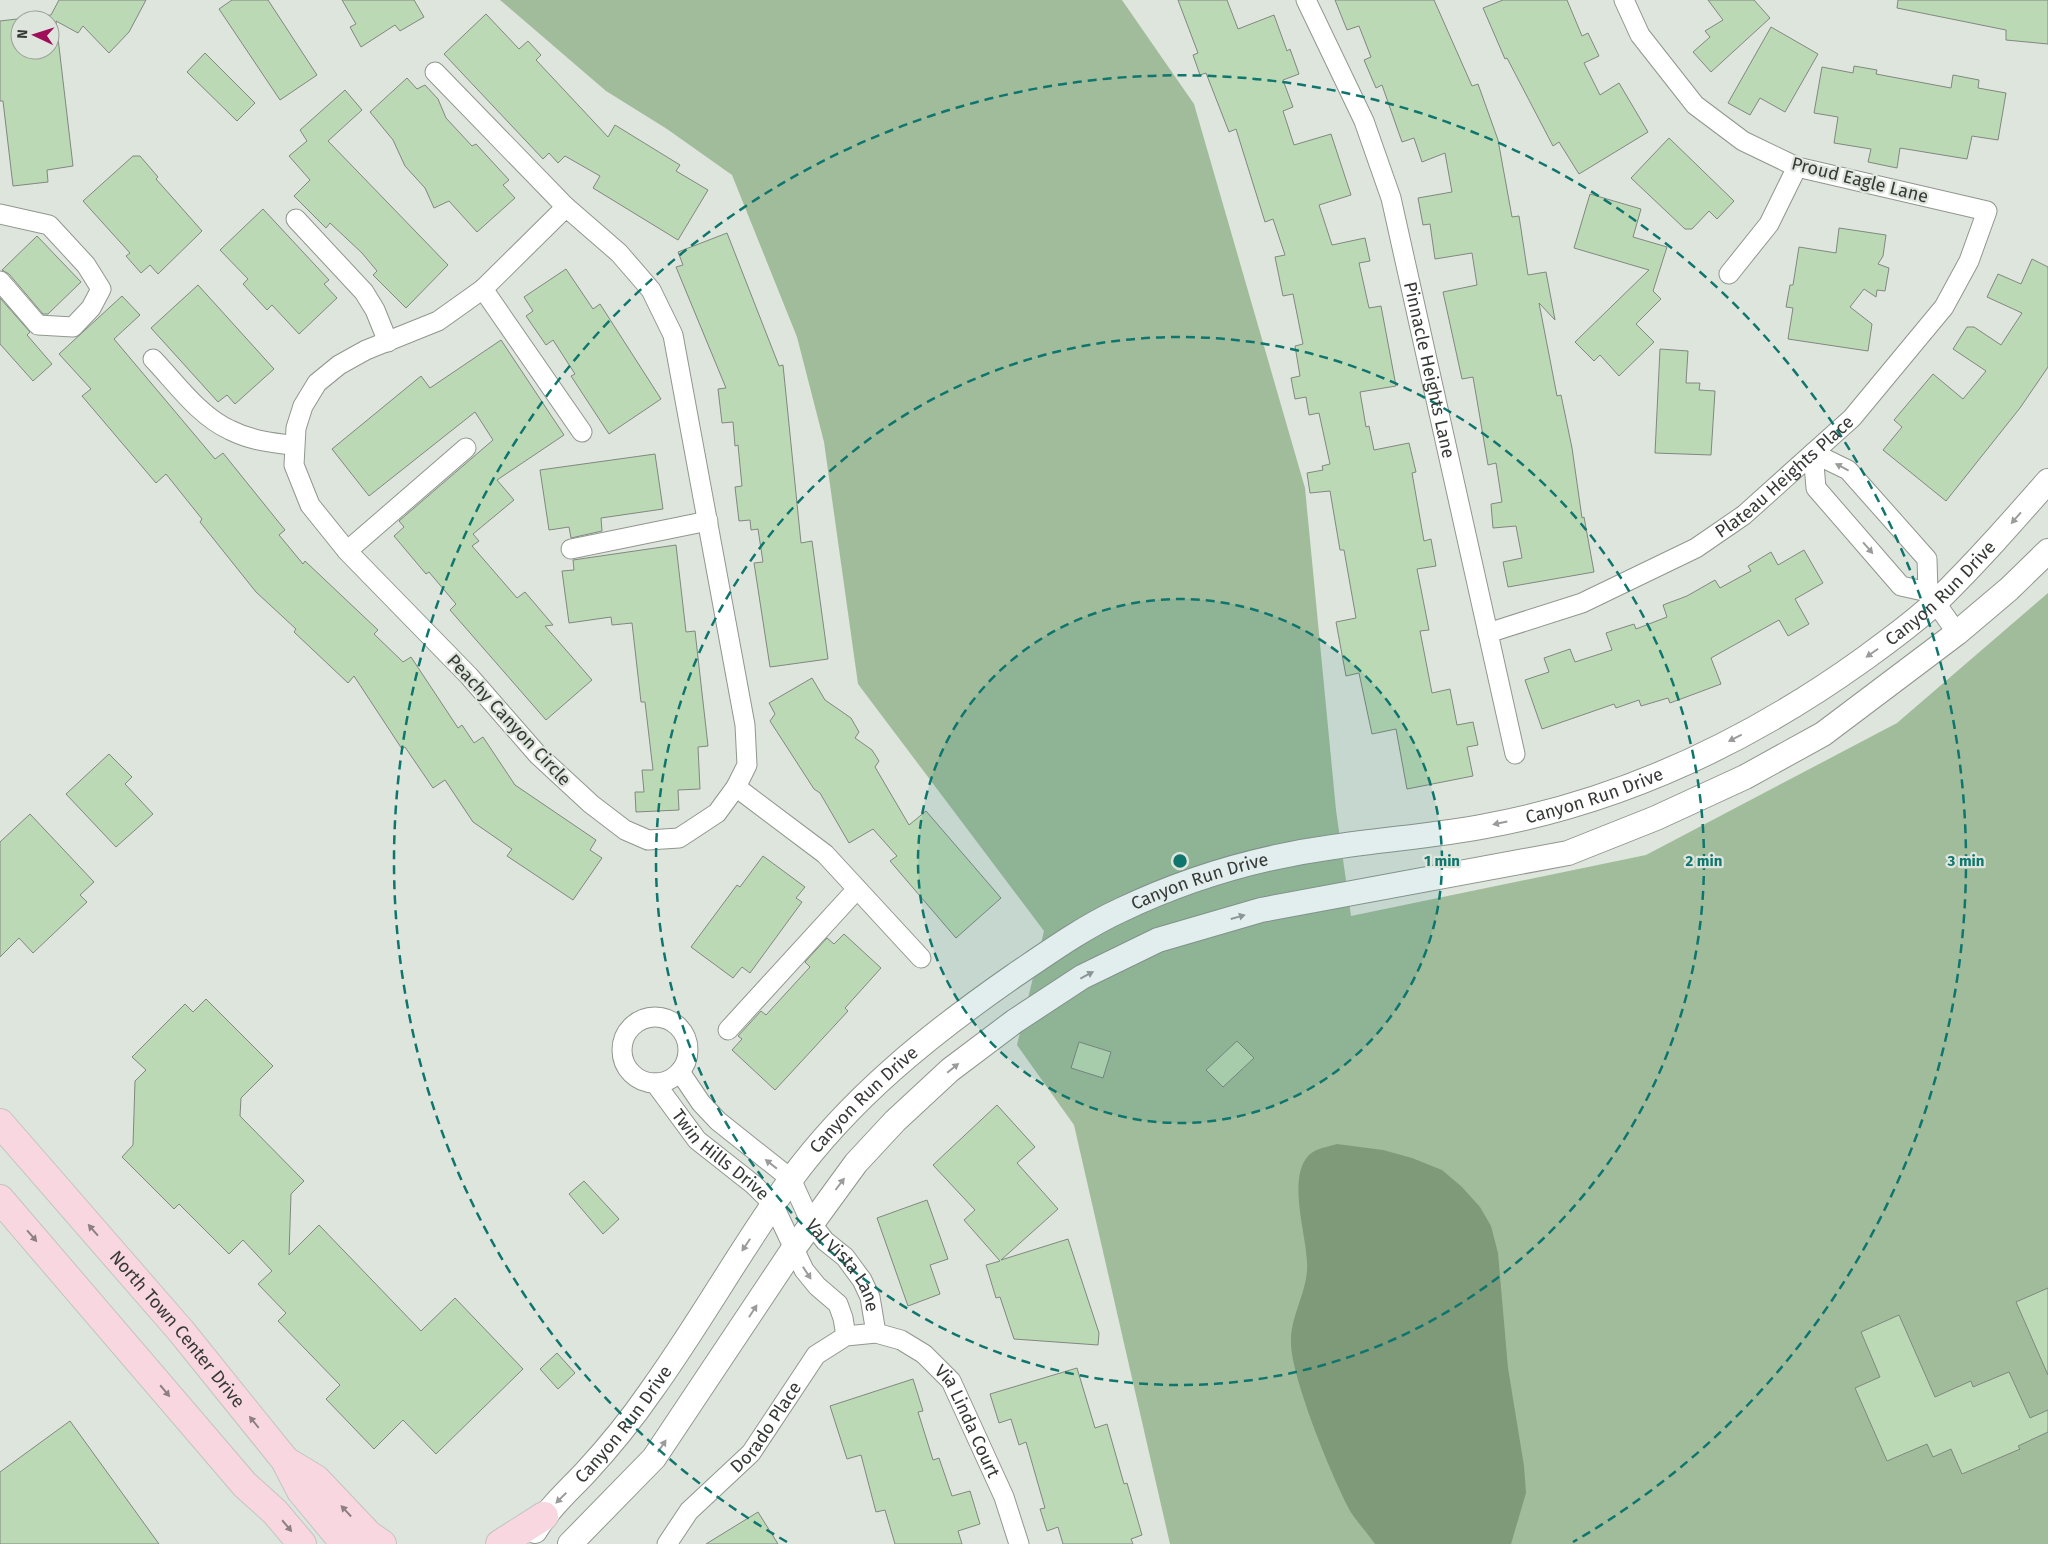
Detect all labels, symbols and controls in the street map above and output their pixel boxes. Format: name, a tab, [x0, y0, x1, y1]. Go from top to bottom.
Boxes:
north arrow	[10, 10, 60, 60]
text: N	[14, 29, 31, 39]
street label: Proud Eagle Lane	[1789, 152, 1931, 208]
street label: Pinnacle Heights Lane	[1399, 279, 1460, 461]
street label: Plateau Heights Place	[1711, 411, 1858, 543]
one-way arrow	[1835, 463, 1849, 471]
one-way arrow	[2010, 511, 2022, 523]
street label: Canyon Run Drive	[1881, 536, 2000, 651]
one-way arrow	[1862, 541, 1873, 554]
one-way arrow	[1866, 648, 1879, 658]
street label: Peachy Canyon Circle	[442, 650, 576, 790]
one-way arrow	[1727, 734, 1742, 743]
street label: Canyon Run Drive	[1523, 763, 1666, 828]
one-way arrow	[1493, 819, 1508, 827]
street label: Canyon Run Drive	[1128, 848, 1271, 915]
centre of rings	[1171, 852, 1189, 870]
text: 1 min	[1424, 852, 1460, 870]
text: 2 min	[1686, 852, 1722, 870]
text: 3 min	[1947, 852, 1984, 870]
one-way arrow	[1230, 912, 1245, 920]
one-way arrow	[1079, 971, 1094, 979]
street label: Canyon Run Drive	[805, 1041, 922, 1158]
one-way arrow	[947, 1062, 960, 1073]
street label: Twin Hills Drive	[667, 1105, 774, 1205]
one-way arrow	[765, 1159, 778, 1170]
one-way arrow	[835, 1178, 846, 1191]
street label: Val Vista Lane	[801, 1215, 883, 1313]
one-way arrow	[88, 1224, 99, 1237]
one-way arrow	[26, 1230, 38, 1242]
one-way arrow	[742, 1238, 751, 1252]
street label: North Town Center Drive	[105, 1246, 250, 1412]
one-way arrow	[802, 1267, 812, 1280]
one-way arrow	[748, 1304, 757, 1317]
street label: Via Linda Court	[930, 1360, 1005, 1482]
street label: Canyon Run Drive	[570, 1361, 677, 1488]
street label: Dorado Place	[726, 1378, 806, 1478]
one-way arrow	[160, 1384, 171, 1397]
one-way arrow	[249, 1416, 260, 1428]
one-way arrow	[657, 1439, 667, 1452]
one-way arrow	[556, 1492, 568, 1504]
one-way arrow	[340, 1506, 352, 1518]
one-way arrow	[281, 1520, 292, 1533]

